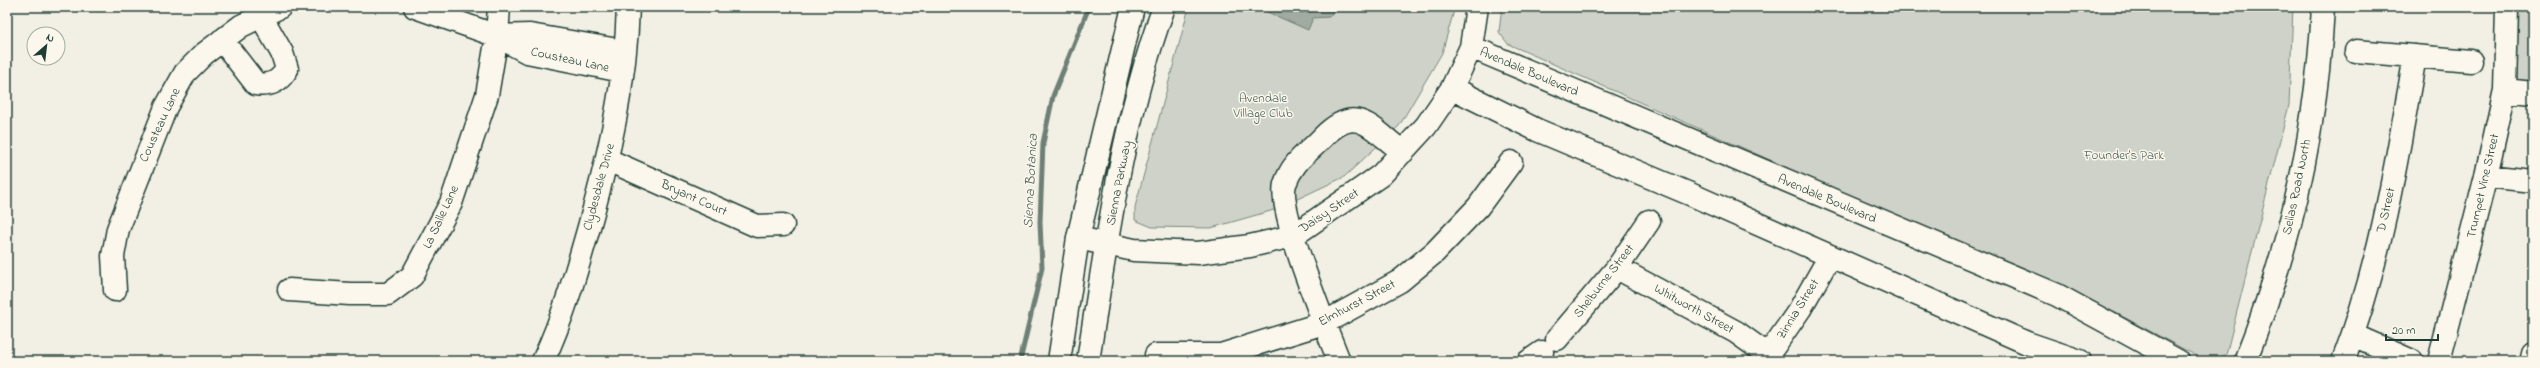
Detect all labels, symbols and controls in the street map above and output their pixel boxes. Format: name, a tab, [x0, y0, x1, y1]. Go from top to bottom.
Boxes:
north arrow	[26, 26, 66, 66]
text: N	[43, 29, 57, 47]
street label: Cousteau Lane	[529, 42, 611, 78]
street label: Avendale Boulevard	[1477, 43, 1582, 102]
street label: Cousteau Lane	[135, 85, 186, 165]
park label: Avendale Village Club	[1233, 89, 1293, 124]
street label: Trumpet Vine Street	[2462, 131, 2504, 240]
water label: Sienna Botanica	[1018, 133, 1044, 229]
street label: Sellas Road North	[2278, 138, 2316, 236]
street label: Sienna Parkway	[1101, 139, 1137, 227]
street label: Clydesdale Drive	[578, 141, 621, 233]
park label: Founder's Park	[2083, 146, 2164, 165]
street label: Avendale Boulevard	[1775, 170, 1880, 229]
street label: Bryant Court	[656, 175, 731, 222]
street label: La Salle Lane	[418, 182, 464, 252]
street label: Daisy Street	[1294, 184, 1364, 239]
street label: D Street	[2371, 185, 2401, 235]
street label: Shelburne Street	[1569, 240, 1639, 322]
street label: Elmhurst Street	[1315, 274, 1399, 331]
street label: Zinnia Street	[1772, 275, 1824, 343]
street label: Whitworth Street	[1651, 279, 1738, 339]
scale bar	[2386, 316, 2438, 342]
text: 20 m	[2392, 322, 2415, 340]

